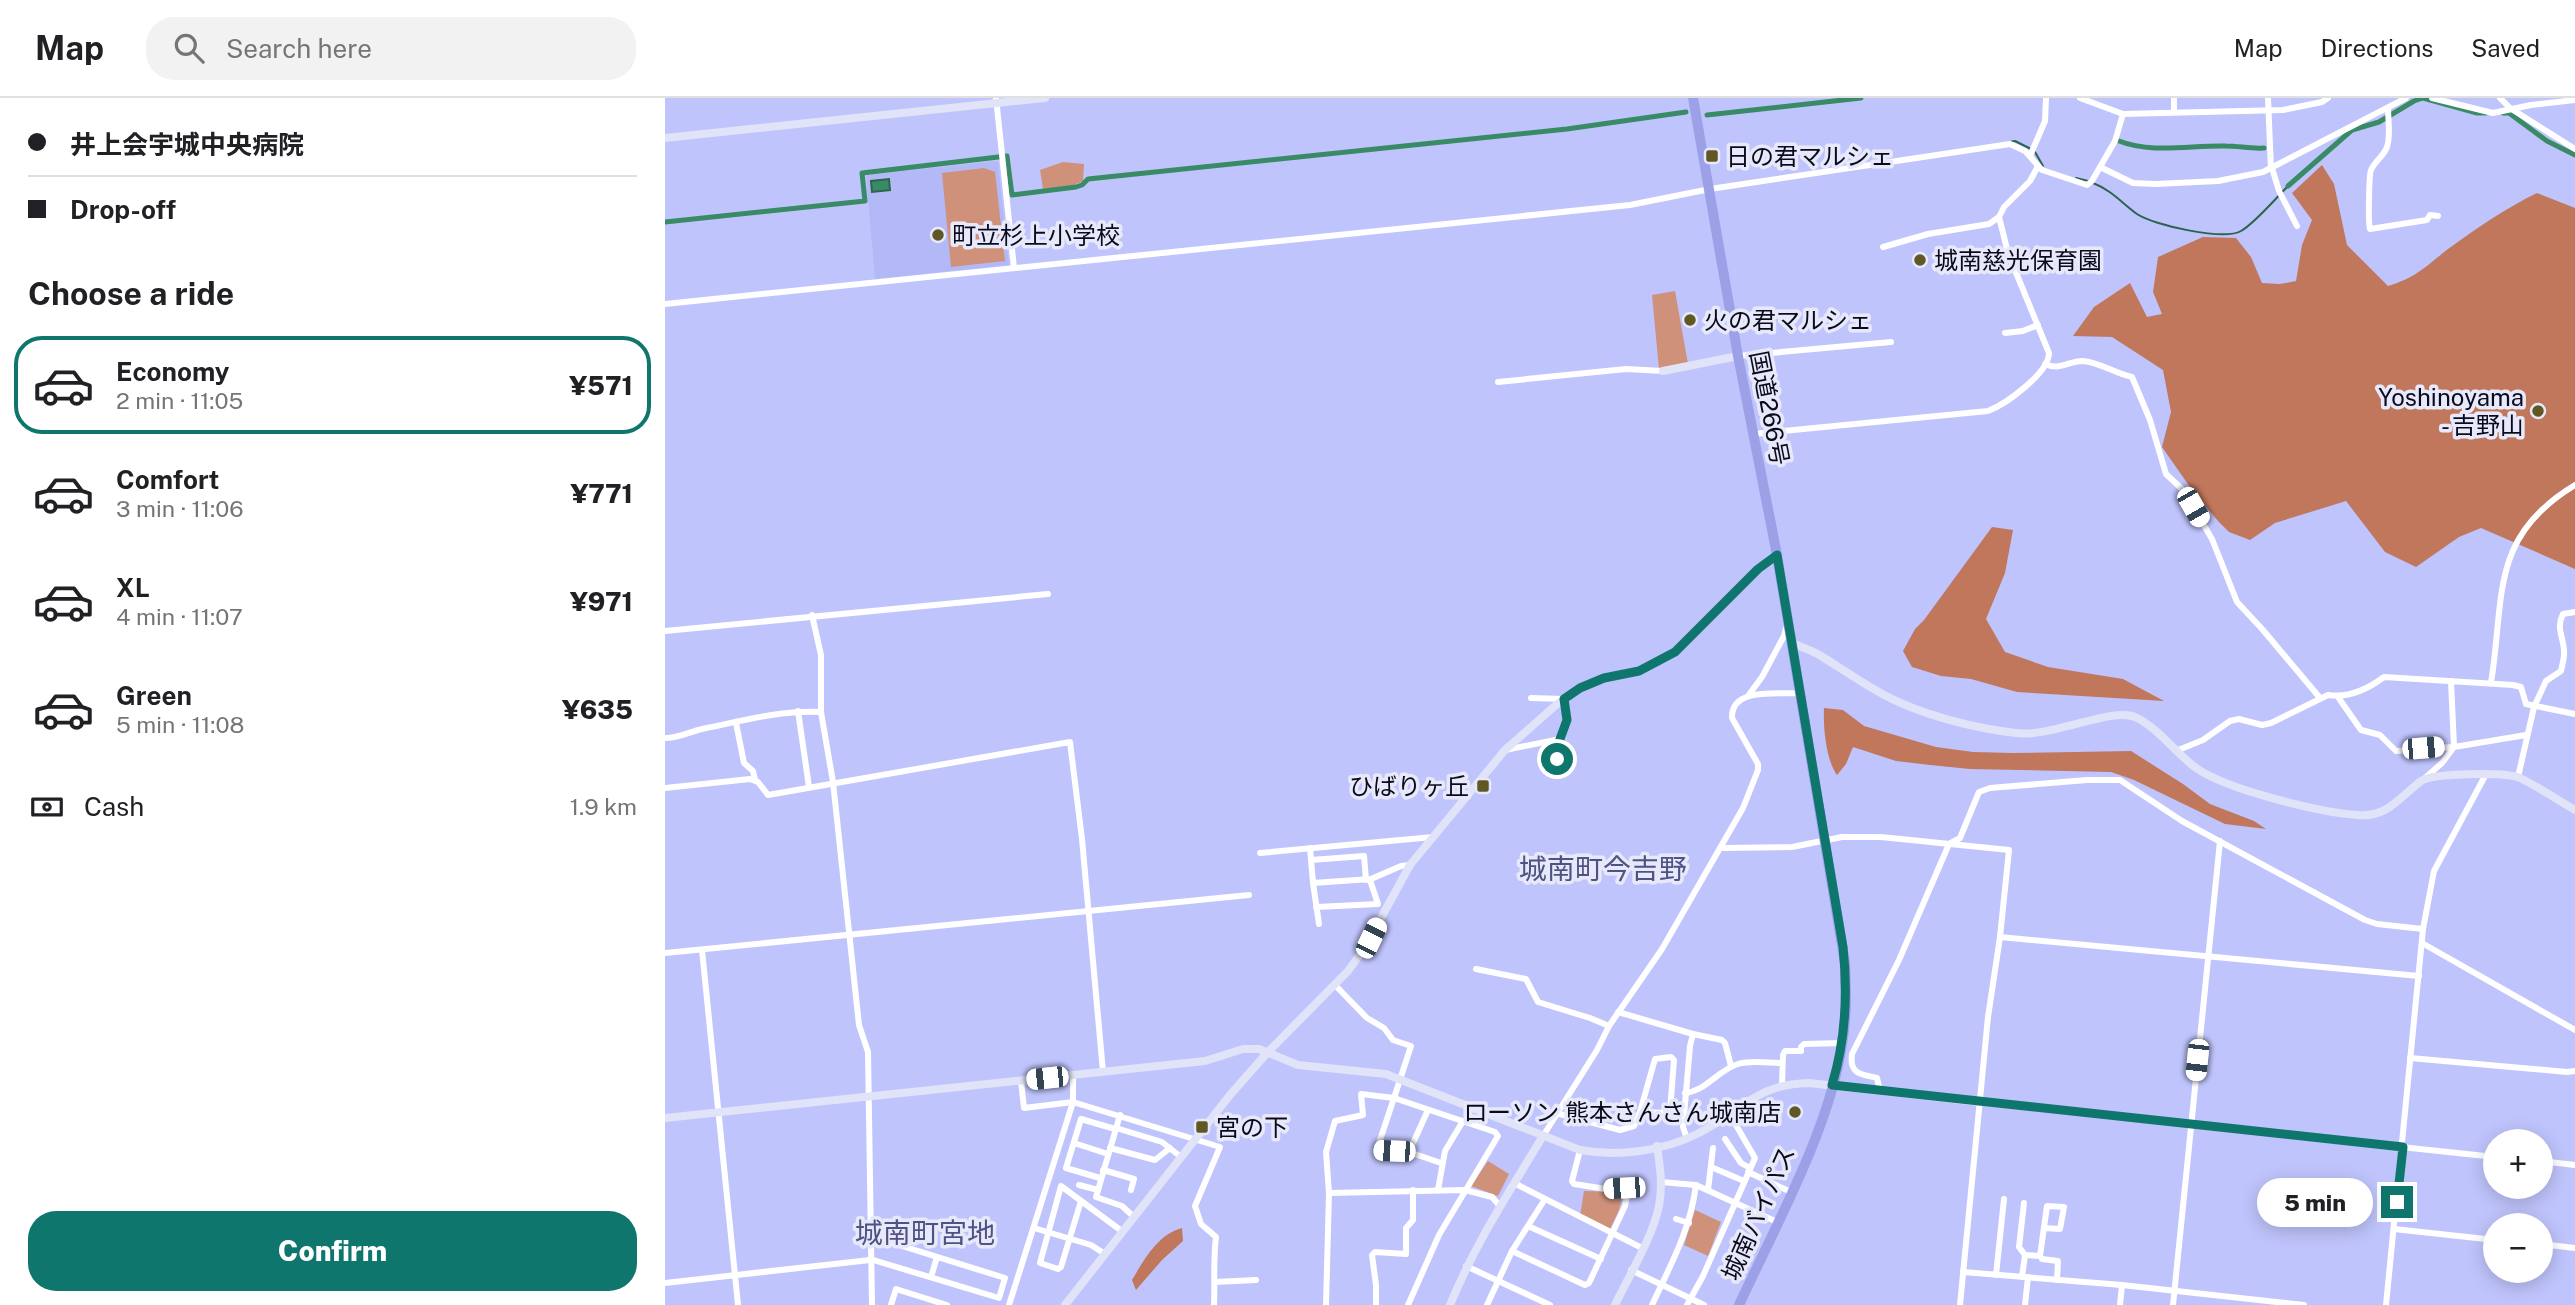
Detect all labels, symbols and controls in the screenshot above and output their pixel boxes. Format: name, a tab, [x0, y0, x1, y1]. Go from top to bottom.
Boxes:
search box	[146, 17, 636, 80]
text: Map	[35, 29, 104, 67]
icon: search	[170, 29, 208, 67]
text: Search here	[226, 33, 372, 64]
text: Map	[2234, 34, 2283, 62]
text: Directions	[2321, 34, 2433, 62]
text: Saved	[2471, 34, 2540, 62]
text: 井上会宇城中央病院	[70, 129, 304, 160]
place label: 日の君マルシェ	[1726, 142, 1894, 170]
marker: 日の君マルシェ	[1704, 148, 1720, 164]
text: Drop-off	[70, 194, 176, 225]
place label: 町立杉上小学校	[952, 221, 1120, 249]
marker: 町立杉上小学校	[930, 227, 946, 243]
place label: 城南慈光保育園	[1934, 246, 2102, 274]
marker: 城南慈光保育園	[1912, 252, 1928, 268]
text: Choose a ride	[28, 275, 234, 312]
place label: 火の君マルシェ	[1704, 306, 1872, 334]
marker: 火の君マルシェ	[1682, 312, 1698, 328]
street label: 国道266号	[1745, 348, 1795, 468]
icon: car	[32, 354, 95, 417]
text: Economy	[116, 356, 229, 387]
text: ¥571	[569, 370, 633, 401]
place label: Yoshinoyama - 吉野山	[2378, 383, 2524, 439]
text: 2 min · 11:05	[116, 387, 243, 414]
marker: Yoshinoyama - 吉野山	[2530, 403, 2546, 419]
icon: car	[32, 462, 95, 525]
text: Comfort	[116, 464, 219, 495]
text: ¥771	[571, 478, 633, 509]
car	[2174, 484, 2213, 530]
text: 3 min · 11:06	[116, 495, 244, 522]
icon: car	[32, 570, 95, 633]
text: XL	[116, 572, 150, 603]
text: ¥971	[570, 586, 633, 617]
text: 4 min · 11:07	[116, 603, 243, 630]
icon: car	[32, 678, 95, 741]
text: Green	[116, 680, 192, 711]
text: ¥635	[562, 694, 633, 725]
text: 5 min · 11:08	[116, 711, 244, 738]
car	[2402, 736, 2445, 760]
route start	[1541, 743, 1573, 775]
place label: ひばりヶ丘	[1349, 772, 1469, 800]
marker: ひばりヶ丘	[1475, 778, 1491, 794]
icon: cash	[28, 788, 66, 826]
text: Cash	[84, 791, 144, 822]
text: 1.9 km	[570, 793, 637, 820]
district label: 城南町今吉野	[1519, 852, 1687, 885]
car	[1353, 915, 1390, 961]
car	[2185, 1038, 2210, 1082]
car	[1026, 1065, 1069, 1091]
place label: ローソン 熊本さんさん城南店	[1463, 1098, 1781, 1126]
marker: ローソン 熊本さんさん城南店	[1787, 1104, 1803, 1120]
place label: 宮の下	[1216, 1113, 1288, 1141]
marker: 宮の下	[1194, 1119, 1210, 1135]
map controls	[2483, 1129, 2553, 1283]
button: +	[2483, 1129, 2553, 1199]
car	[1373, 1140, 1416, 1162]
street label: 城南バイパス	[1716, 1142, 1800, 1284]
car	[1603, 1176, 1646, 1200]
callout: 5 min	[2257, 1178, 2373, 1226]
route end	[2381, 1186, 2413, 1218]
text: 5 min	[2284, 1189, 2346, 1216]
button: Confirm	[28, 1211, 637, 1291]
button: −	[2483, 1213, 2553, 1283]
district label: 城南町宮地	[855, 1216, 995, 1249]

